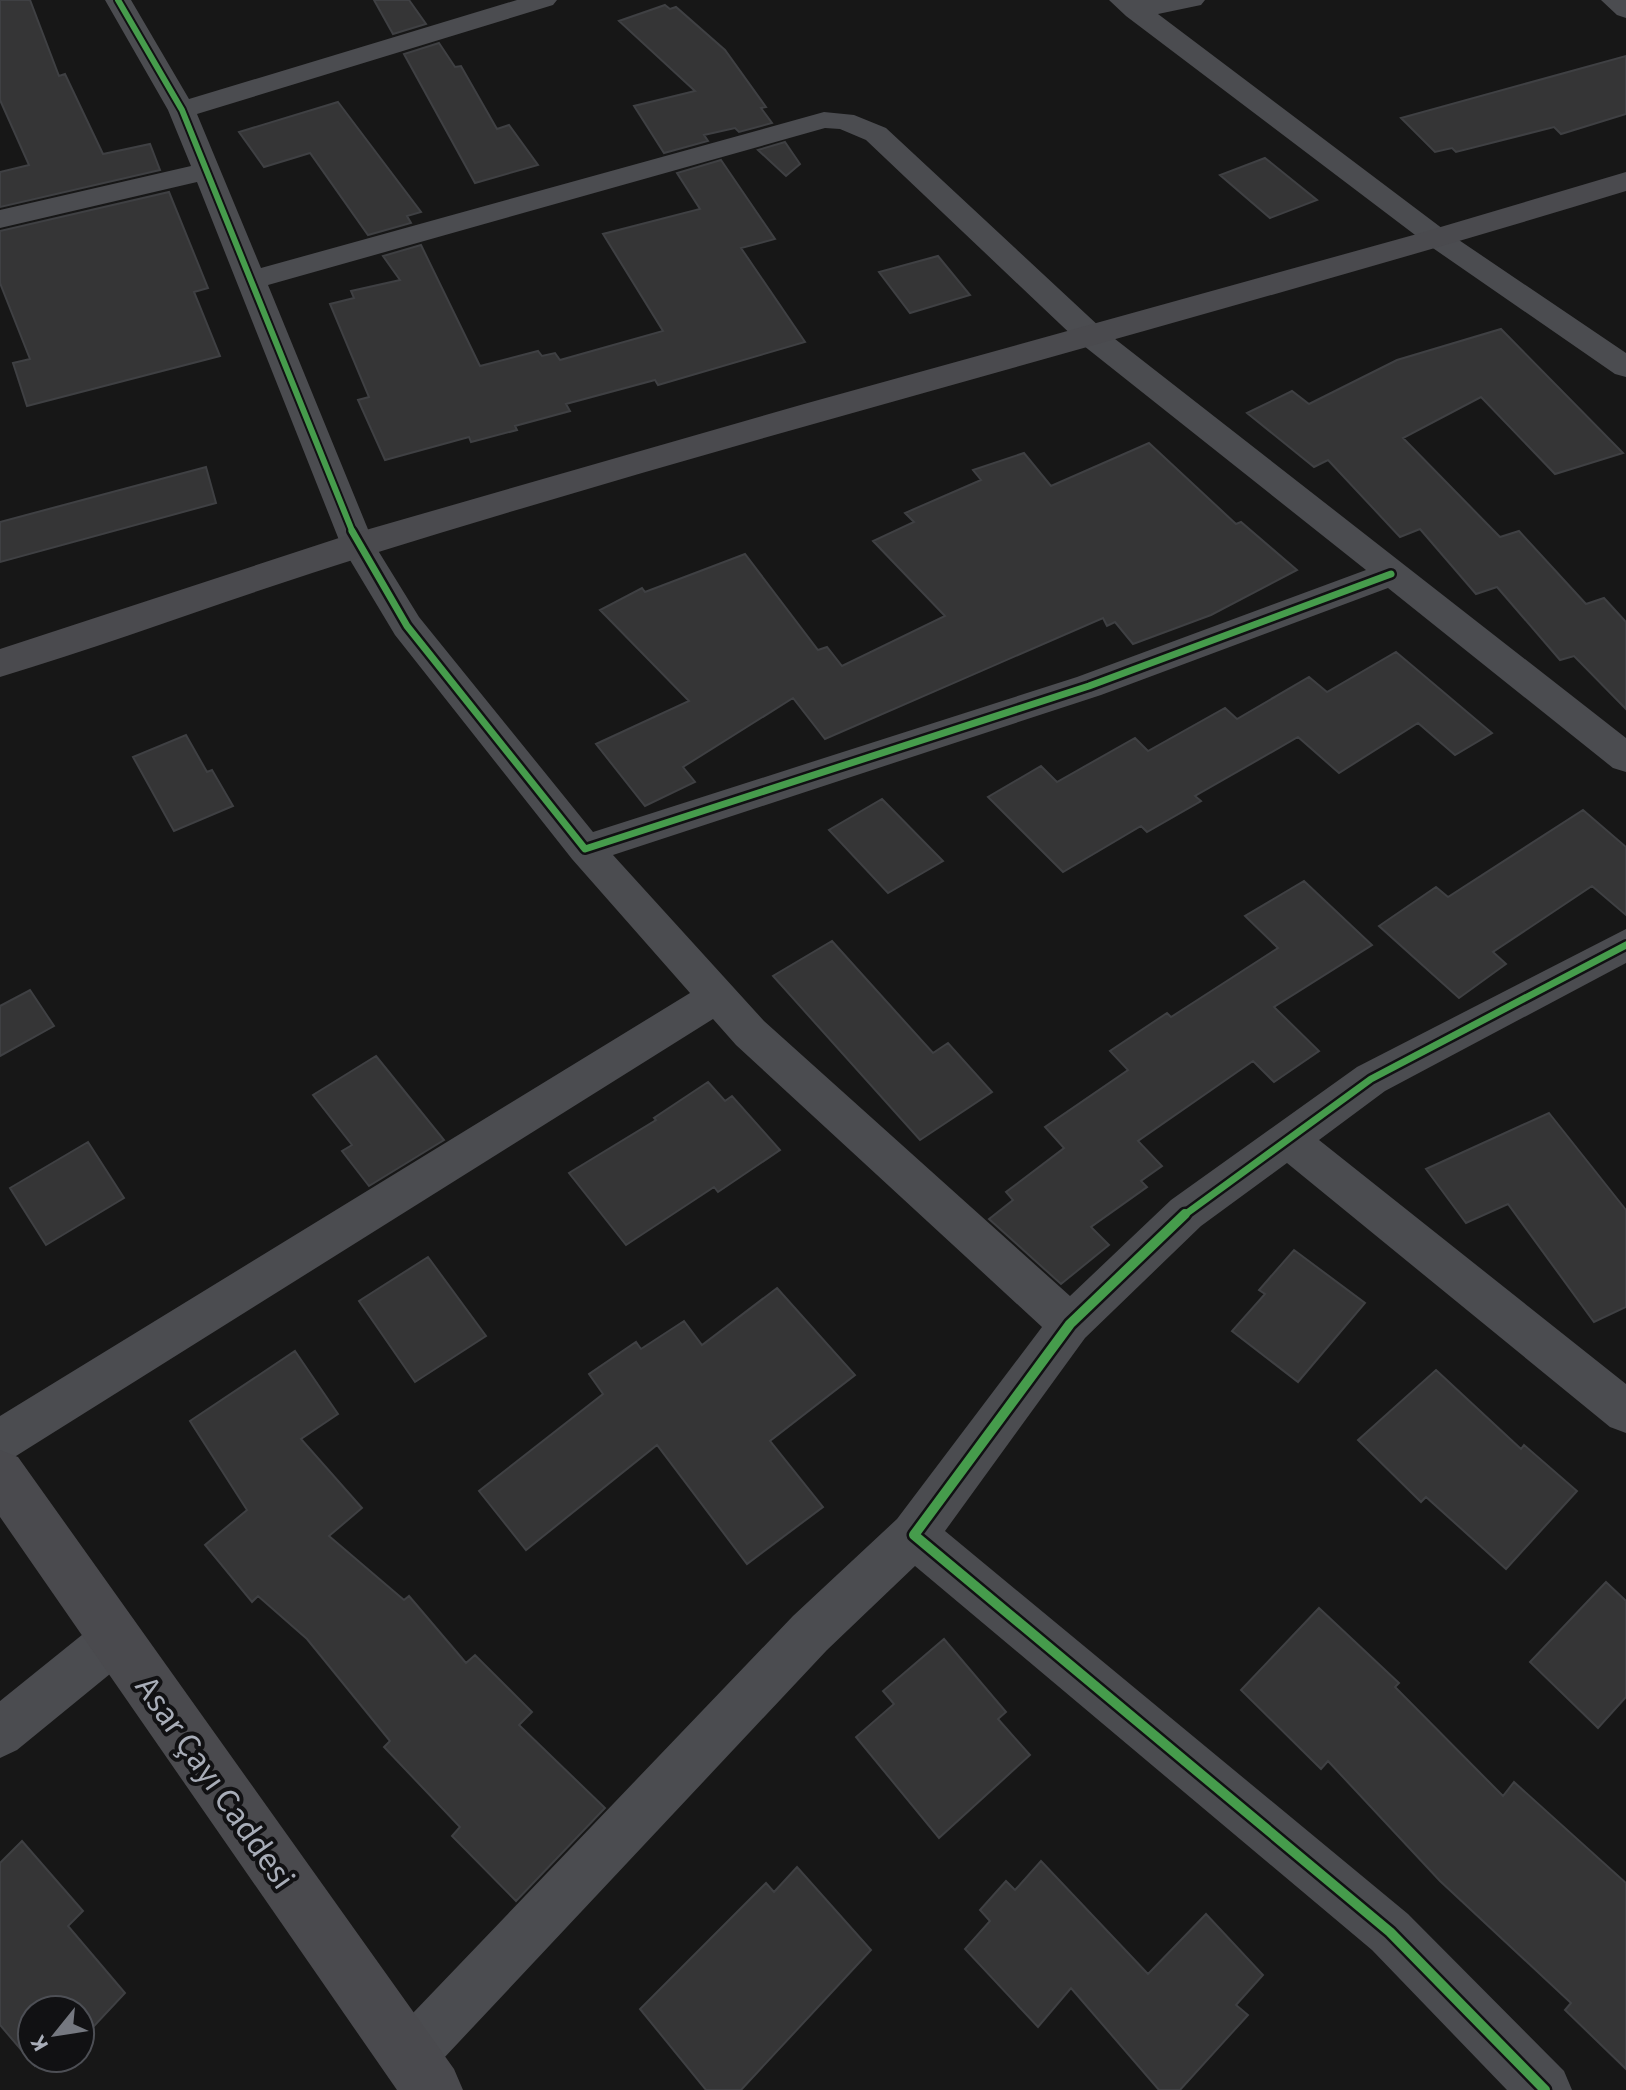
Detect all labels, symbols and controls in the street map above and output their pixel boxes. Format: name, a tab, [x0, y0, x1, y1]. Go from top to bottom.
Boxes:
street label: Asar Çayı Caddesi	[123, 1666, 307, 1900]
north arrow	[16, 1994, 96, 2074]
text: K	[22, 2029, 57, 2057]

